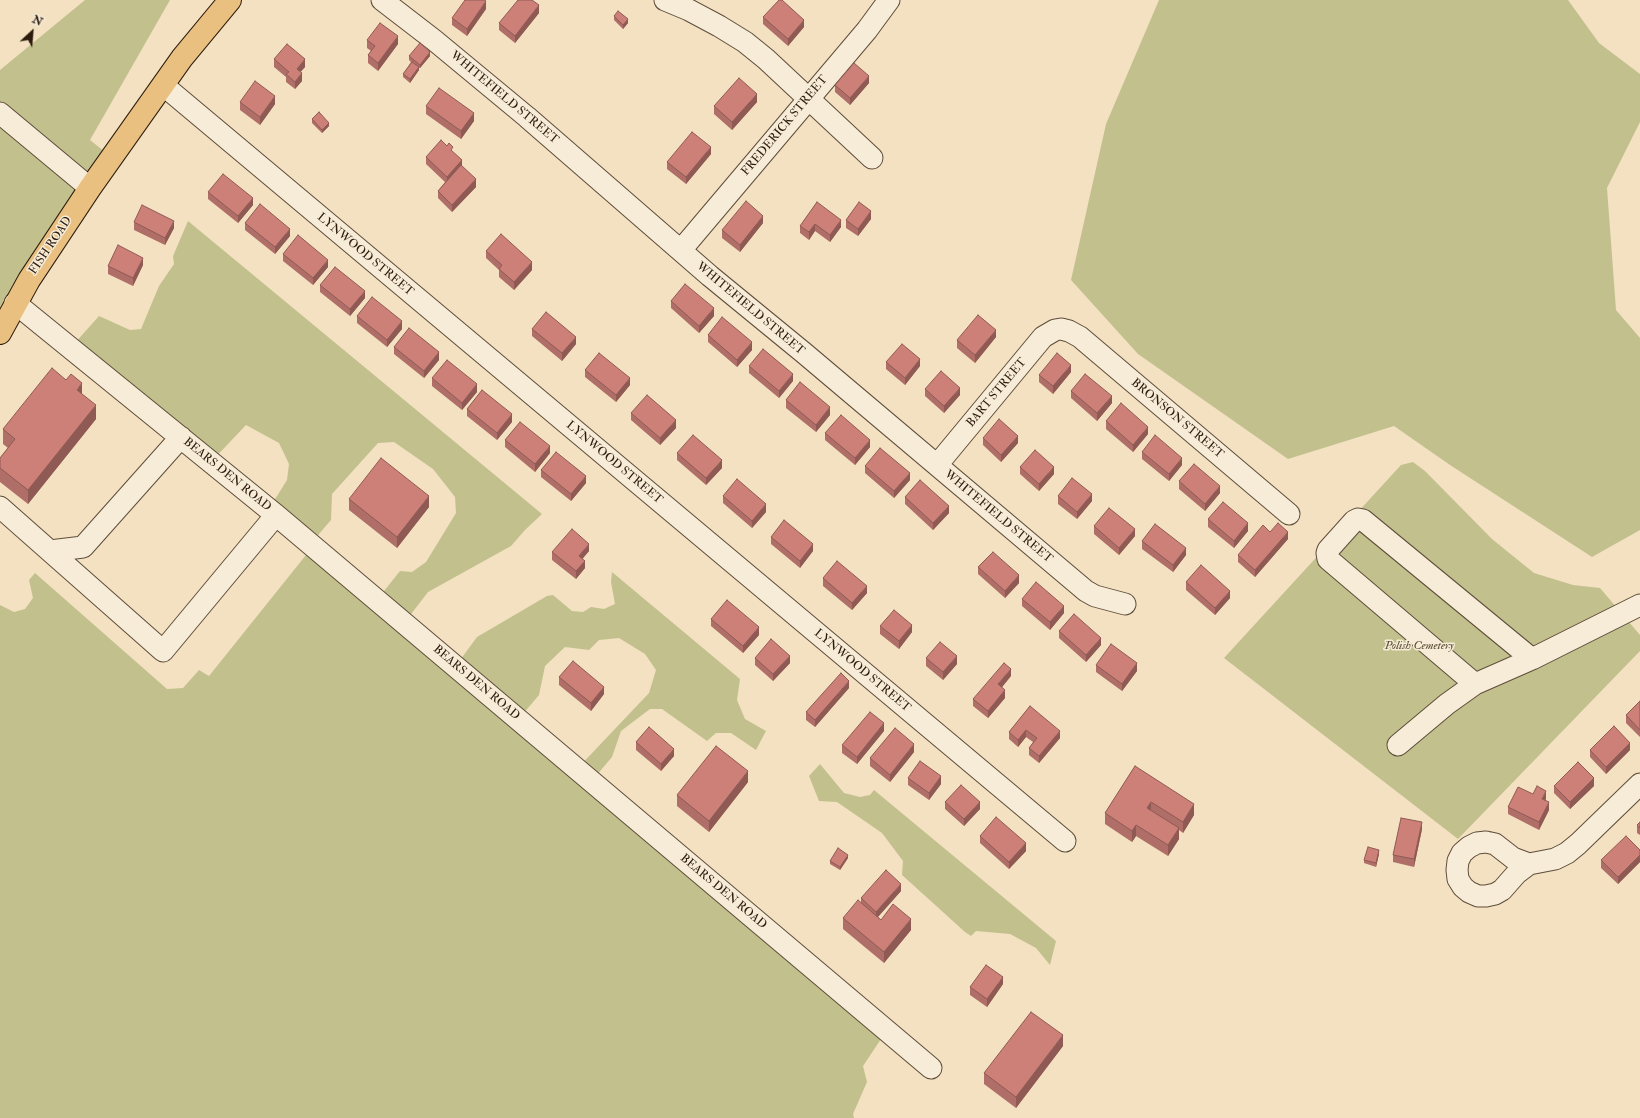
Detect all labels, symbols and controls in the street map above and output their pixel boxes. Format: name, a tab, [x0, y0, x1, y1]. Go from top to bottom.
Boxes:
north arrow	[12, 12, 52, 52]
text: N	[30, 13, 45, 29]
street label: WHITEFIELD STREET	[447, 49, 561, 147]
street label: FREDERICK STREET	[739, 73, 831, 179]
street label: LYNWOOD STREET	[314, 210, 416, 300]
street label: FISH ROAD	[26, 214, 76, 278]
street label: WHITEFIELD STREET	[693, 260, 807, 358]
street label: BART STREET	[964, 356, 1030, 430]
street label: BRONSON STREET	[1128, 376, 1226, 462]
street label: LYNWOOD STREET	[563, 418, 665, 508]
street label: BEARS DEN ROAD	[180, 435, 274, 515]
street label: WHITEFIELD STREET	[941, 468, 1055, 566]
street label: LYNWOOD STREET	[811, 626, 913, 716]
park label: Polish Cemetery	[1384, 639, 1454, 653]
street label: BEARS DEN ROAD	[430, 643, 522, 723]
street label: BEARS DEN ROAD	[677, 852, 769, 932]

